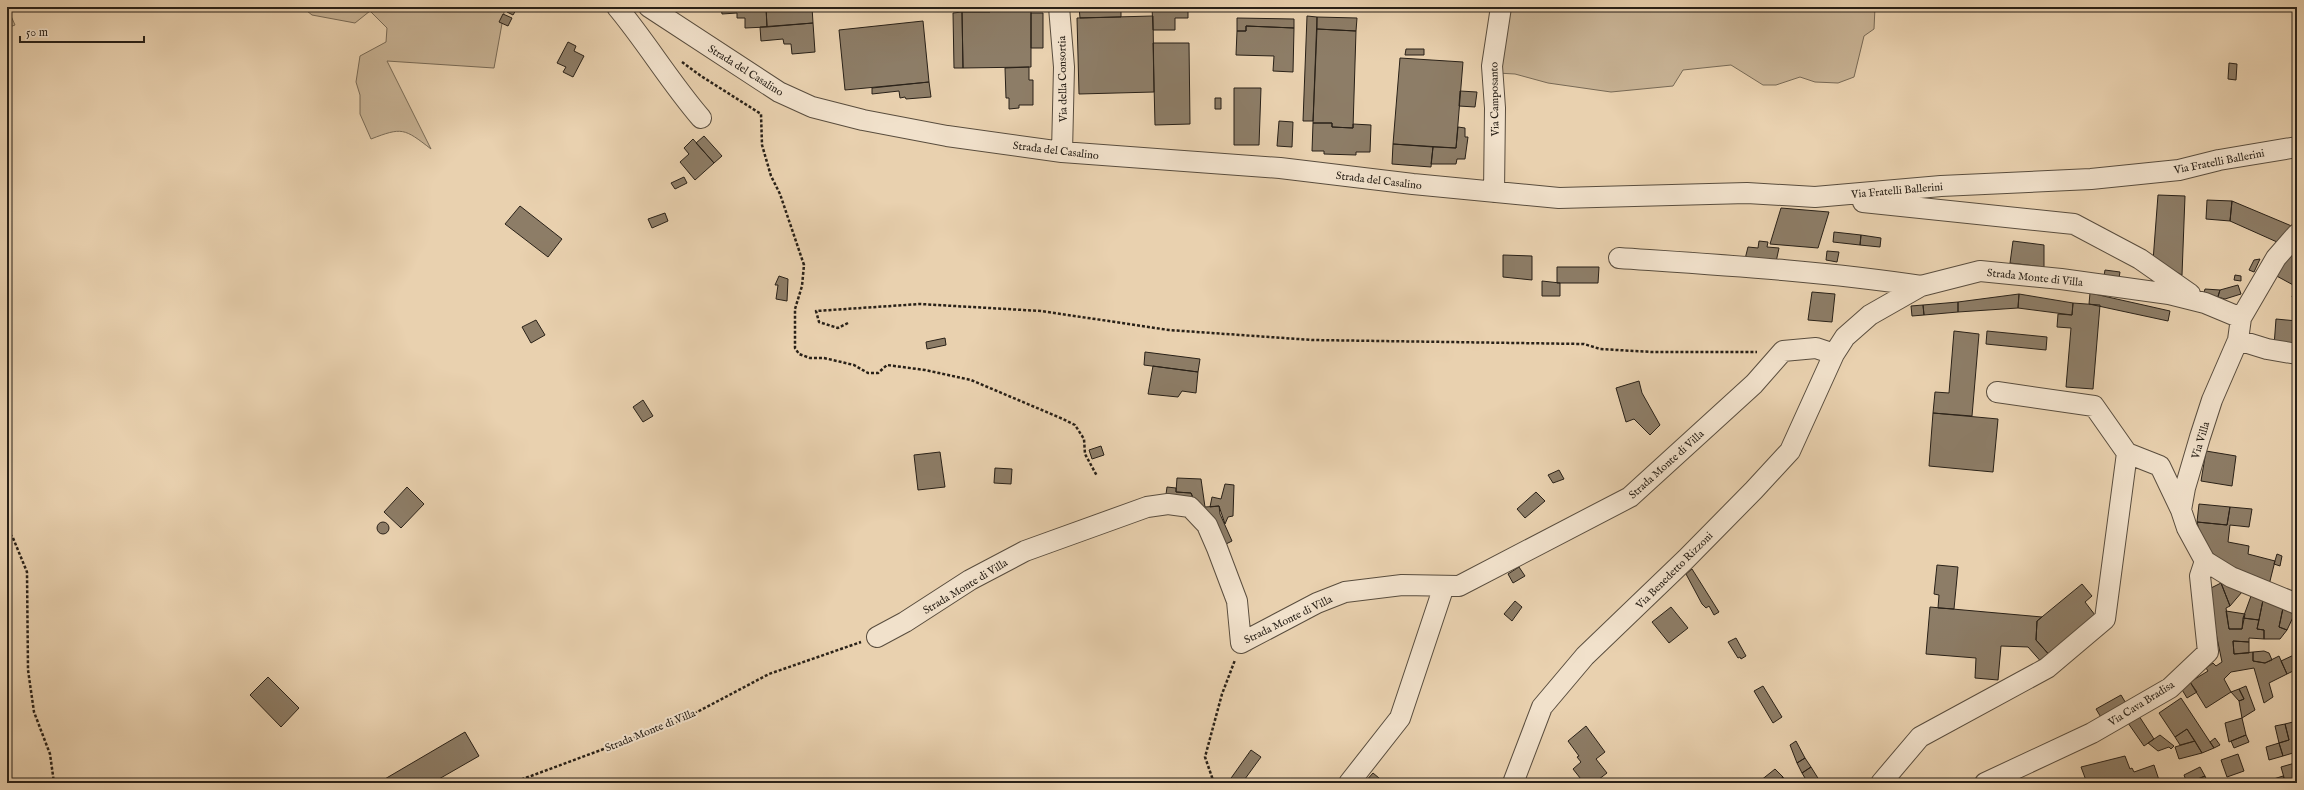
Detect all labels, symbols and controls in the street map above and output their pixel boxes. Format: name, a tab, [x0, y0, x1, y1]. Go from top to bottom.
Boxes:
scale bar	[20, 18, 144, 44]
text: 50 m	[26, 25, 48, 40]
street label: Via della Consortia	[1055, 35, 1071, 123]
street label: Strada del Casalino	[705, 42, 786, 100]
street label: Via Camposanto	[1487, 62, 1503, 137]
street label: Strada del Casalino	[1012, 139, 1100, 163]
street label: Via Fratelli Ballerini	[2172, 146, 2266, 178]
street label: Strada del Casalino	[1335, 169, 1423, 193]
street label: Via Fratelli Ballerini	[1850, 180, 1944, 202]
street label: Strada Monte di Villa	[1986, 266, 2084, 290]
street label: Via Villa	[2188, 420, 2213, 462]
street label: Strada Monte di Villa	[1626, 427, 1707, 502]
street label: Via Benedetto Rizzoni	[1632, 529, 1716, 613]
street label: Strada Monte di Villa	[921, 556, 1011, 618]
street label: Strada Monte di Villa	[1242, 592, 1335, 647]
street label: Via Cava Bradisa	[2105, 678, 2177, 730]
street label: Strada Monte di Villa	[603, 706, 698, 755]

